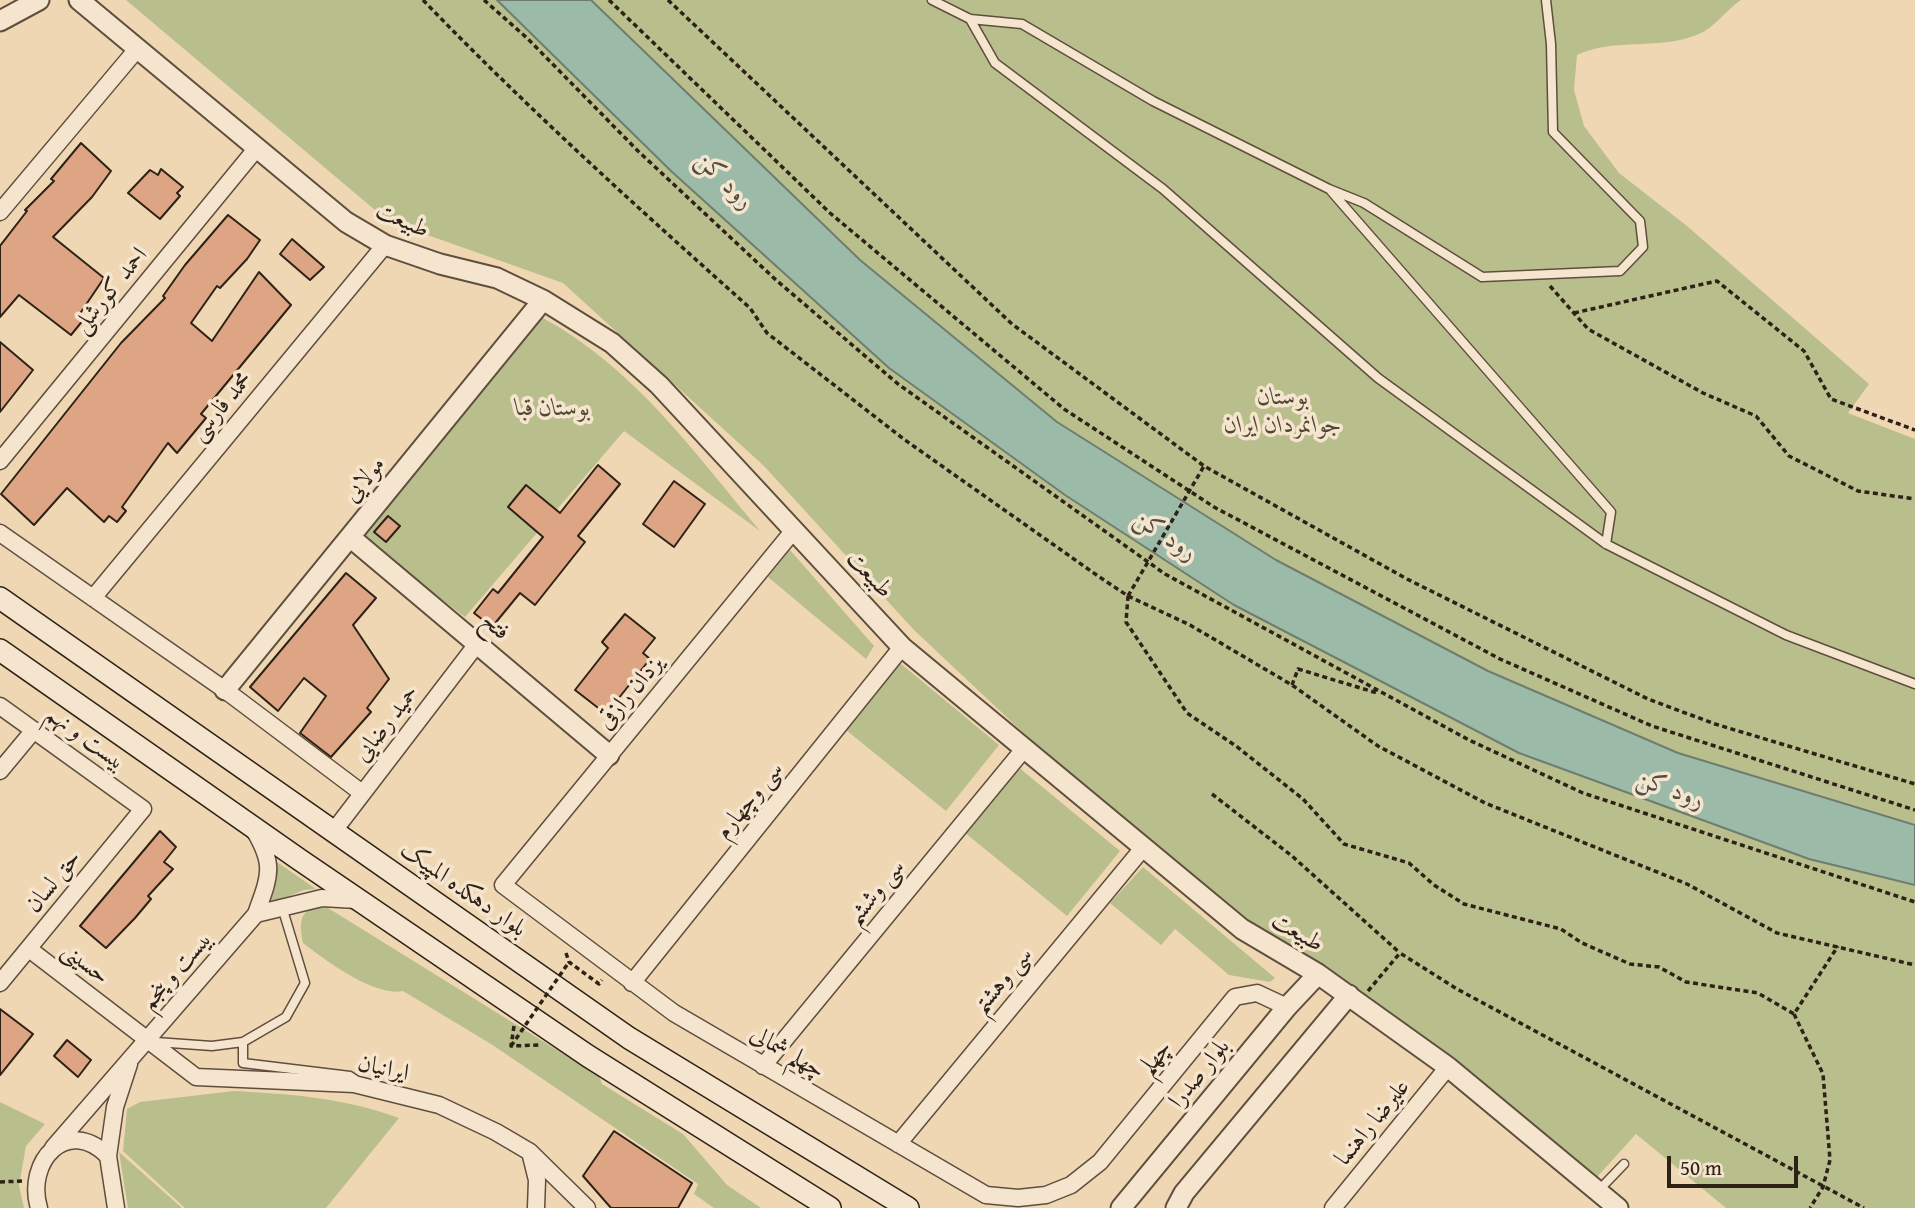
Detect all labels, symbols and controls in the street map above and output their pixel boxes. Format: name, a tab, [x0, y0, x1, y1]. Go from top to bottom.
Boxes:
water label: رود کن	[688, 145, 760, 217]
street label: طبیعت	[371, 197, 433, 245]
street label: احمد کورشلی	[68, 242, 154, 340]
street label: محمد فارسی	[185, 366, 259, 448]
park label: بوستان جوانمردان ایران	[1224, 384, 1342, 440]
park label: بوستان قبا	[516, 395, 590, 423]
street label: مولایی	[338, 451, 392, 509]
water label: رود کن	[1127, 503, 1203, 569]
street label: طبیعت	[840, 545, 898, 605]
street label: فتح	[475, 607, 515, 647]
street label: یزدان رازقی	[592, 650, 670, 736]
street label: حمید رضایی	[348, 680, 426, 768]
street label: بیست و نهم	[39, 700, 131, 778]
street label: سی وچهارم	[710, 756, 790, 846]
water label: رود کن	[1631, 763, 1709, 817]
street label: بلوار دهکده المپیک	[394, 836, 532, 944]
street label: حق لسان	[20, 845, 88, 919]
street label: سی وششم	[841, 854, 911, 932]
street label: طبیعت	[1266, 907, 1328, 959]
street label: بیست و پنجم	[135, 926, 219, 1016]
street label: حسینی	[55, 936, 115, 992]
street label: سی وهشتم	[967, 942, 1039, 1020]
street label: چهلم شمالی	[745, 1020, 829, 1086]
street label: بلوار صدرا	[1163, 1033, 1237, 1115]
street label: چهلم	[1133, 1035, 1179, 1081]
street label: ایرانیان	[355, 1050, 411, 1088]
street label: علیرضا راهنما	[1329, 1074, 1417, 1172]
scale bar	[1670, 1142, 1801, 1186]
text: 50 m	[1680, 1152, 1722, 1183]

